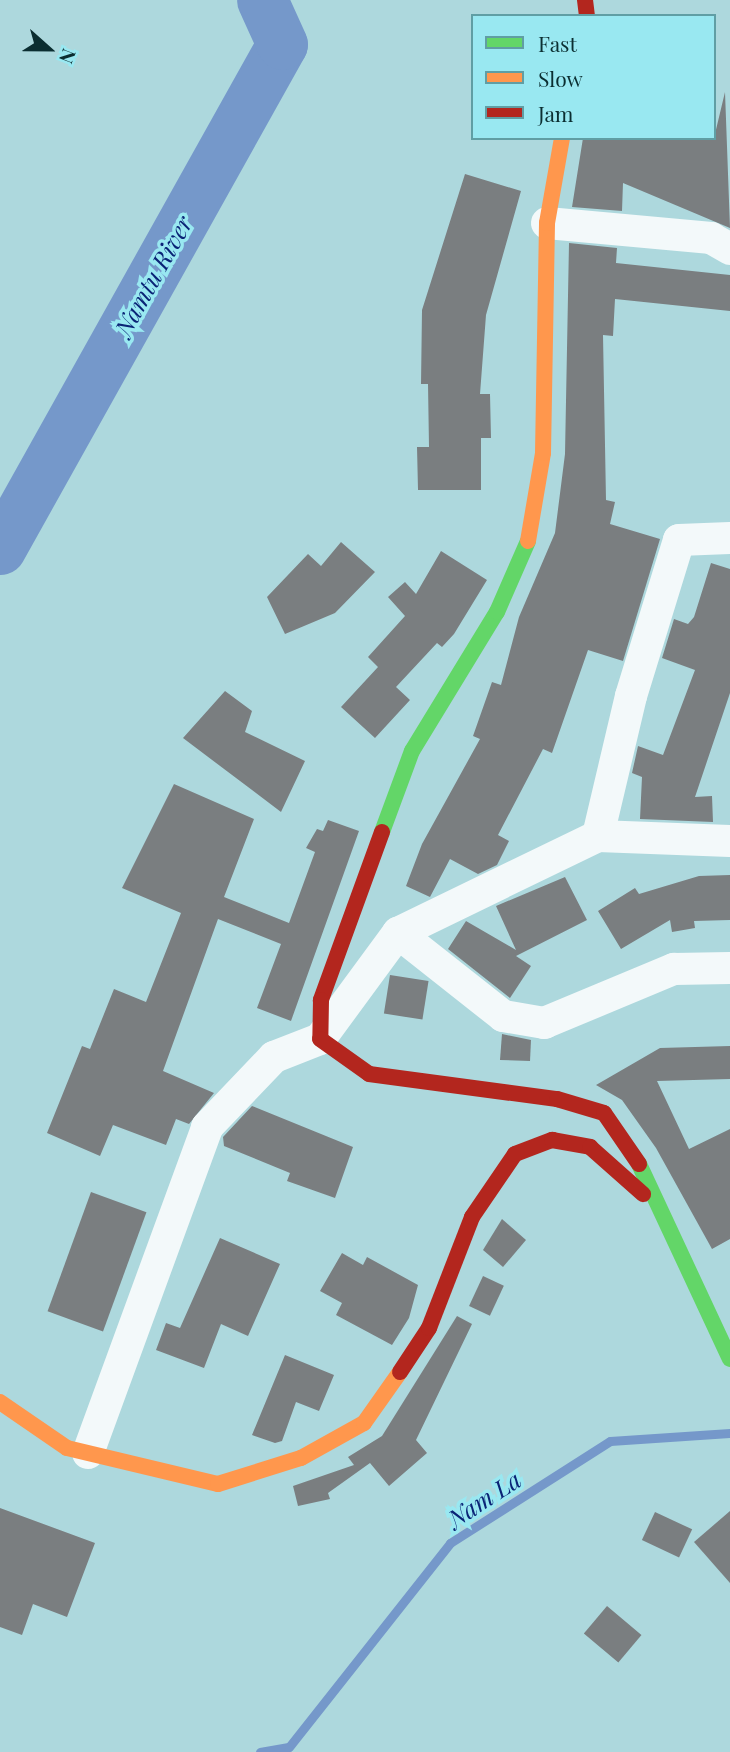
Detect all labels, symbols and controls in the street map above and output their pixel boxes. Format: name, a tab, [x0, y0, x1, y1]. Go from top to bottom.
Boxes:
north arrow	[14, 14, 84, 84]
legend	[471, 14, 716, 140]
text: Fast	[538, 29, 577, 57]
text: N	[54, 45, 83, 68]
text: Slow	[538, 64, 583, 92]
text: Jam	[538, 99, 574, 127]
water label: Namtu River	[108, 211, 198, 341]
water label: Nam La	[442, 1465, 526, 1533]

